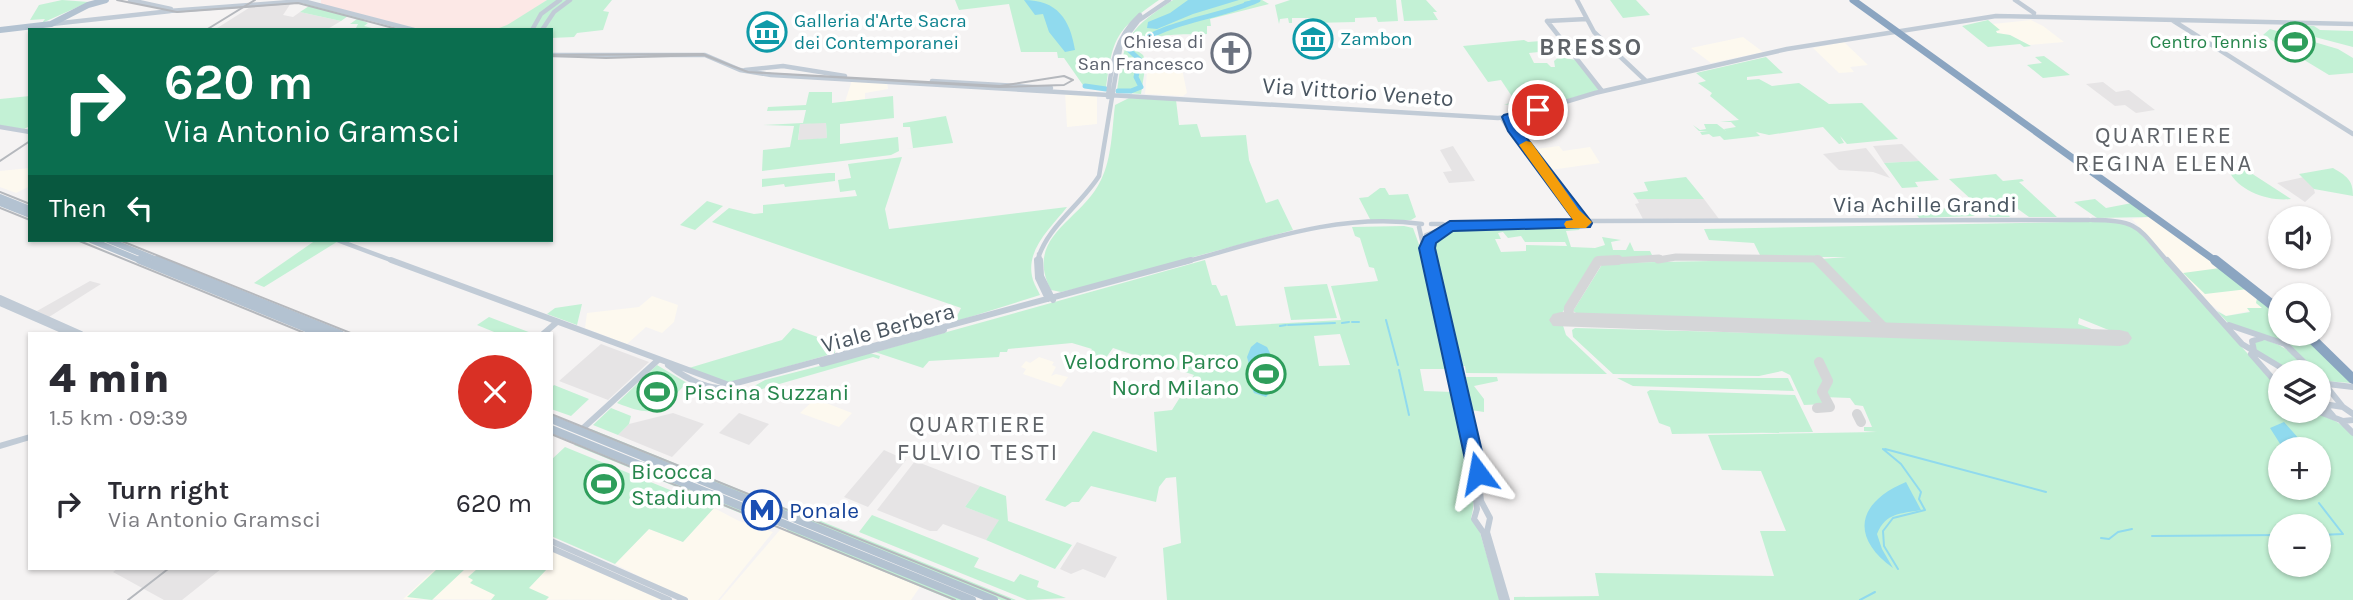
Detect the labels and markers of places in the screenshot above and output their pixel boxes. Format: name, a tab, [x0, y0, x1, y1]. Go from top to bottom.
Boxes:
place label: Galleria d'Arte Sacra dei Contemporanei	[794, 10, 967, 54]
museum icon: Galleria d'Arte Sacra dei Contemporanei	[746, 11, 788, 53]
museum icon: Zambon	[1292, 18, 1334, 60]
sports icon: Centro Tennis	[2274, 21, 2316, 63]
place label: Zambon	[1340, 28, 1413, 50]
place label: Chiesa di San Francesco	[1078, 31, 1204, 75]
place label: Centro Tennis	[2150, 31, 2268, 53]
church icon: Chiesa di San Francesco	[1210, 32, 1252, 74]
pin	[1508, 80, 1568, 140]
place label: Velodromo Parco Nord Milano	[1064, 348, 1239, 401]
sports icon: Velodromo Parco Nord Milano	[1245, 353, 1287, 395]
sports icon: Piscina Suzzani	[636, 371, 678, 413]
place label: Piscina Suzzani	[684, 379, 849, 406]
place label: Bicocca Stadium	[631, 458, 722, 511]
sports icon: Bicocca Stadium	[583, 463, 625, 505]
metro station icon: Ponale	[741, 489, 783, 531]
place label: Ponale	[789, 497, 859, 524]

